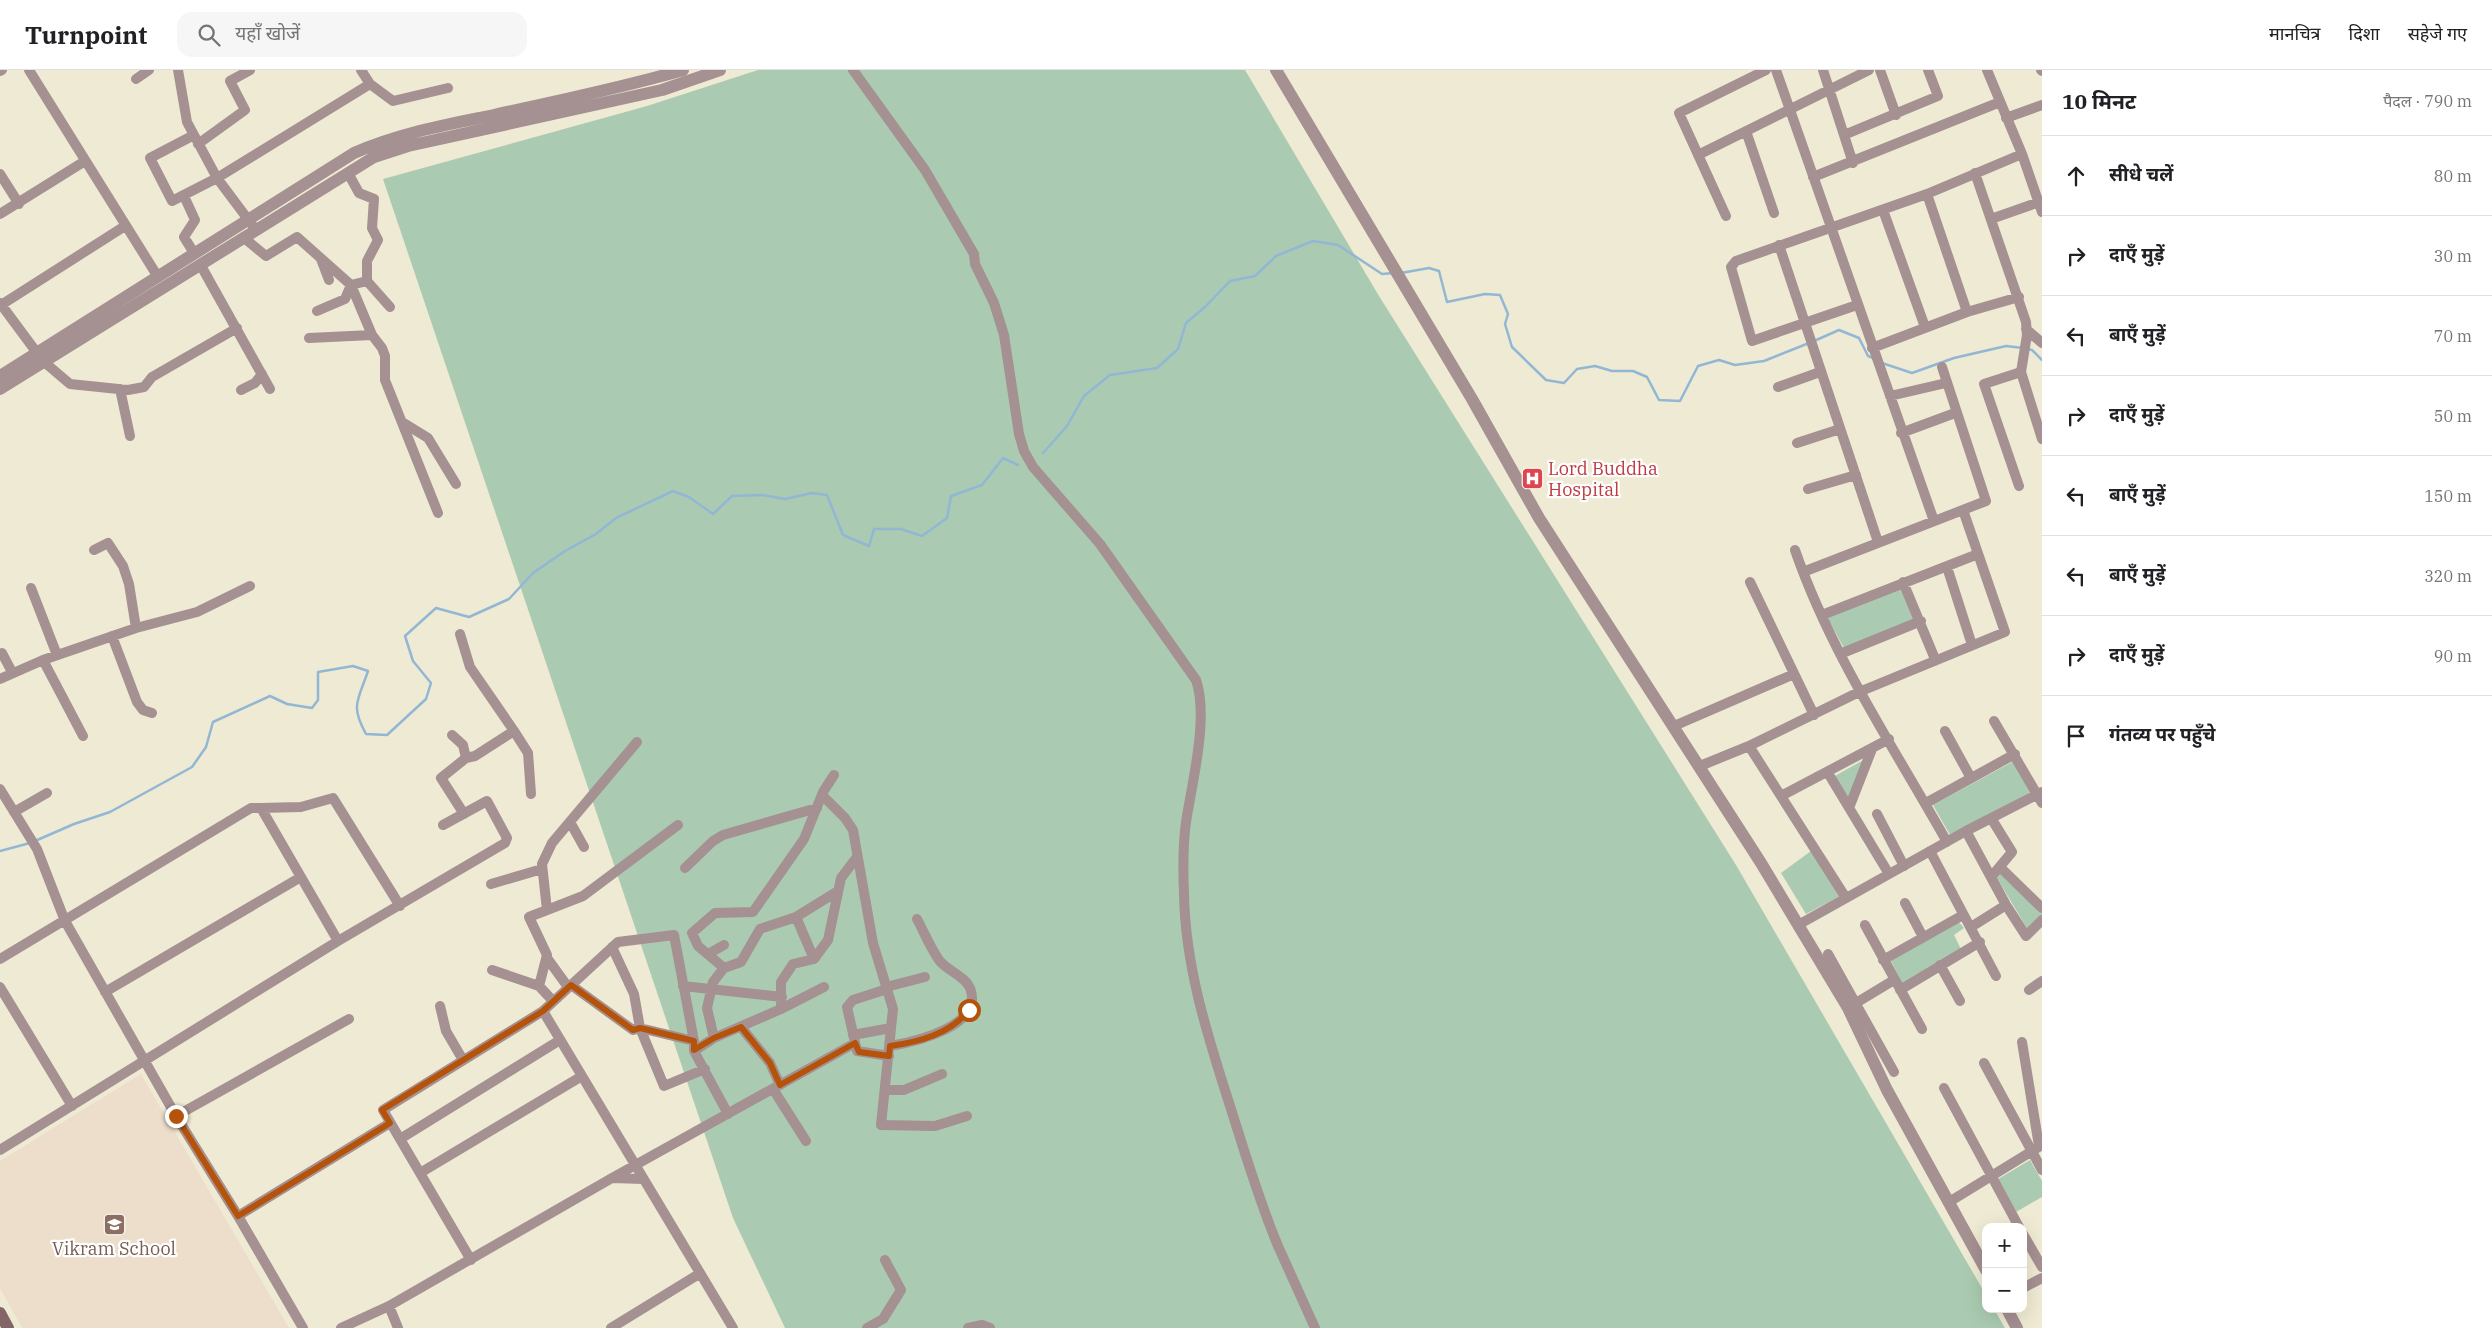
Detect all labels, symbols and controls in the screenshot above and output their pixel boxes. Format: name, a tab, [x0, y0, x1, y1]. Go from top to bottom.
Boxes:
search box	[177, 12, 527, 57]
text: Turnpoint	[25, 19, 147, 51]
icon: search	[195, 21, 223, 49]
text: यहाँ खोजें	[235, 21, 300, 45]
text: मानचित्र	[2269, 22, 2321, 45]
text: दिशा	[2349, 22, 2380, 45]
text: सहेजे गए	[2408, 22, 2467, 45]
text: 10 मिनट	[2062, 87, 2136, 115]
text: पैदल · 790 m	[2383, 91, 2472, 111]
icon: ahead	[2062, 162, 2090, 190]
text: सीधे चलें	[2109, 162, 2173, 186]
text: 80 m	[2434, 166, 2472, 186]
icon: right	[2062, 242, 2090, 270]
text: दाएँ मुड़ें	[2109, 242, 2164, 266]
text: 30 m	[2434, 246, 2472, 266]
icon: left	[2062, 322, 2090, 350]
text: बाएँ मुड़ें	[2109, 322, 2166, 346]
text: 70 m	[2434, 326, 2472, 346]
icon: right	[2062, 402, 2090, 430]
text: दाएँ मुड़ें	[2109, 402, 2164, 426]
text: 50 m	[2434, 406, 2472, 426]
place label: Lord Buddha Hospital	[1548, 457, 1658, 501]
hospital icon: Lord Buddha Hospital	[1520, 467, 1544, 491]
icon: left	[2062, 482, 2090, 510]
text: बाएँ मुड़ें	[2109, 482, 2166, 506]
text: 150 m	[2424, 486, 2472, 506]
icon: left	[2062, 562, 2090, 590]
text: बाएँ मुड़ें	[2109, 562, 2166, 586]
text: 320 m	[2424, 566, 2472, 586]
icon: right	[2062, 642, 2090, 670]
text: दाएँ मुड़ें	[2109, 642, 2164, 666]
text: 90 m	[2434, 646, 2472, 666]
icon: arrive	[2062, 722, 2090, 750]
text: गंतव्य पर पहुँचे	[2109, 722, 2216, 746]
route start	[958, 999, 981, 1022]
route end	[165, 1105, 188, 1128]
school or university icon: Vikram School	[102, 1212, 126, 1236]
map controls	[1982, 1223, 2027, 1313]
button: +	[1982, 1223, 2027, 1268]
place label: Vikram School	[52, 1237, 176, 1260]
button: −	[1982, 1268, 2027, 1313]

